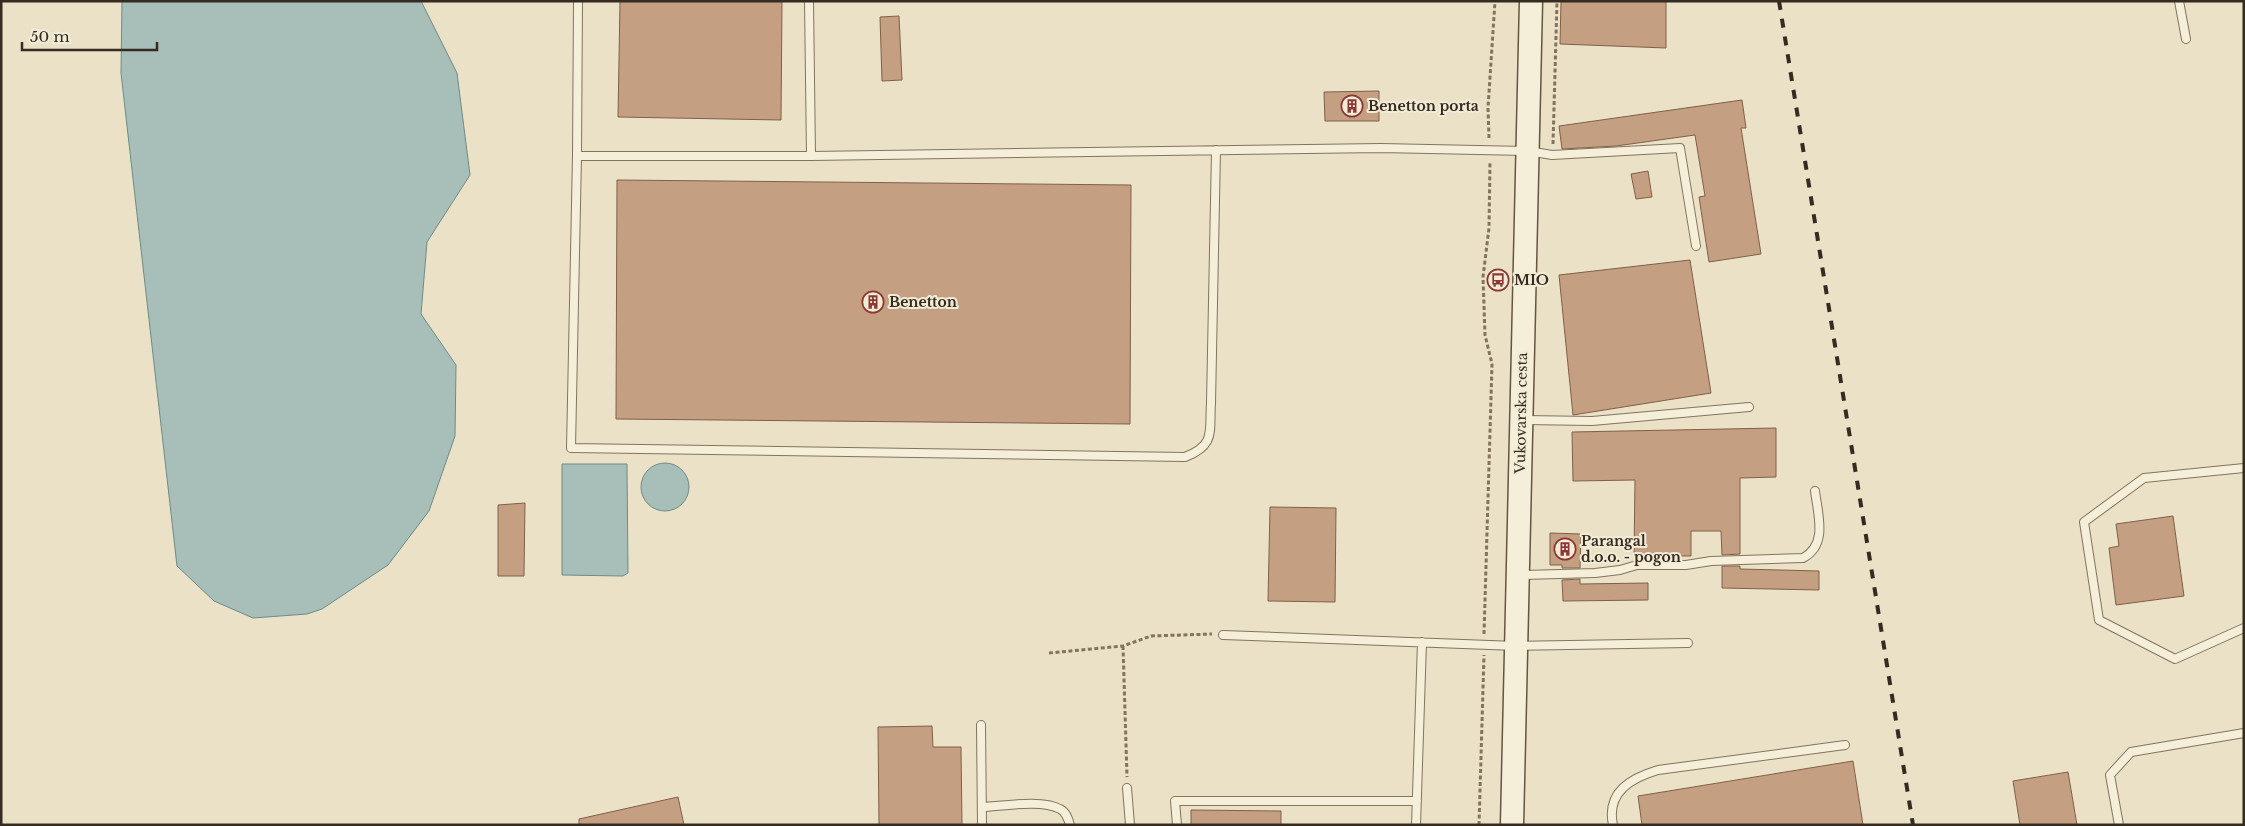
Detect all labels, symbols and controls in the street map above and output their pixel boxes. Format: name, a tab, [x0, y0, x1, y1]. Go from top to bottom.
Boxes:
scale bar	[22, 20, 158, 52]
text: 50 m	[30, 27, 70, 46]
building icon: Benetton porta	[1340, 94, 1364, 118]
place label: Benetton porta	[1368, 97, 1479, 115]
bus stop icon: MIO	[1486, 268, 1510, 292]
place label: MIO	[1514, 271, 1549, 289]
building icon: Benetton	[861, 290, 885, 314]
place label: Benetton	[889, 293, 957, 311]
street label: Vukovarska cesta	[1511, 352, 1531, 475]
place label: Parangal d.o.o. - pogon	[1581, 532, 1681, 566]
building icon: Parangal d.o.o. - pogon	[1553, 537, 1577, 561]

